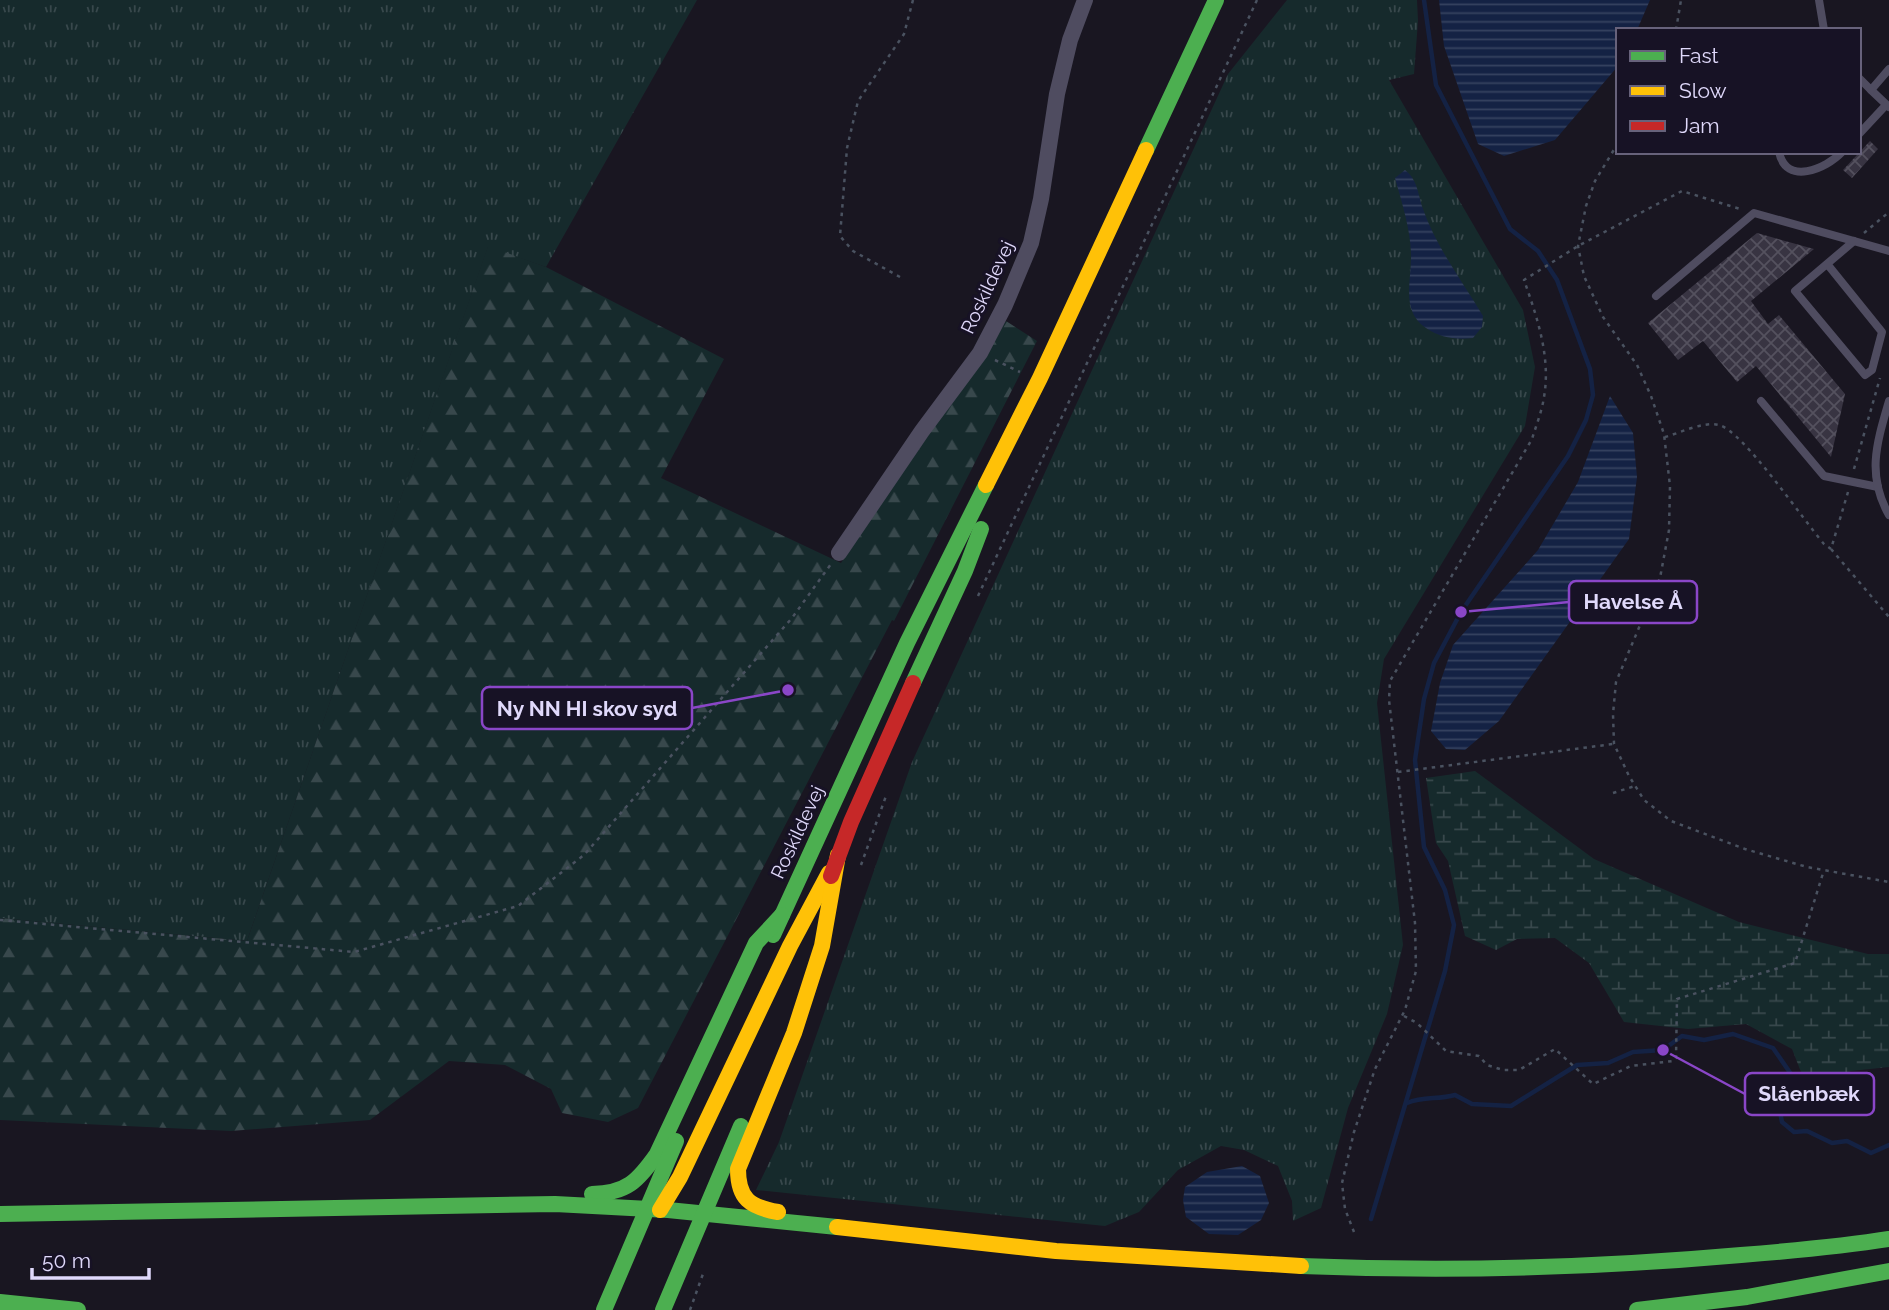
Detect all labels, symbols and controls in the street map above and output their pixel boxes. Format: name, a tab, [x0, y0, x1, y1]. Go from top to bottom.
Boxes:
legend	[1616, 28, 1861, 154]
text: Fast	[1679, 43, 1719, 68]
text: Slow	[1679, 78, 1727, 103]
text: Jam	[1679, 113, 1720, 138]
street label: Roskildevej	[956, 237, 1018, 337]
callout: Havelse Å	[1569, 581, 1697, 623]
text: Havelse Å	[1583, 589, 1683, 614]
callout: Ny NN HI skov syd	[482, 687, 692, 729]
text: Ny NN HI skov syd	[497, 696, 677, 721]
street label: Roskildevej	[766, 782, 828, 882]
callout: Slåenbæk	[1745, 1073, 1874, 1115]
text: Slåenbæk	[1758, 1081, 1860, 1106]
scale bar	[32, 1236, 149, 1280]
text: 50 m	[42, 1248, 91, 1273]

